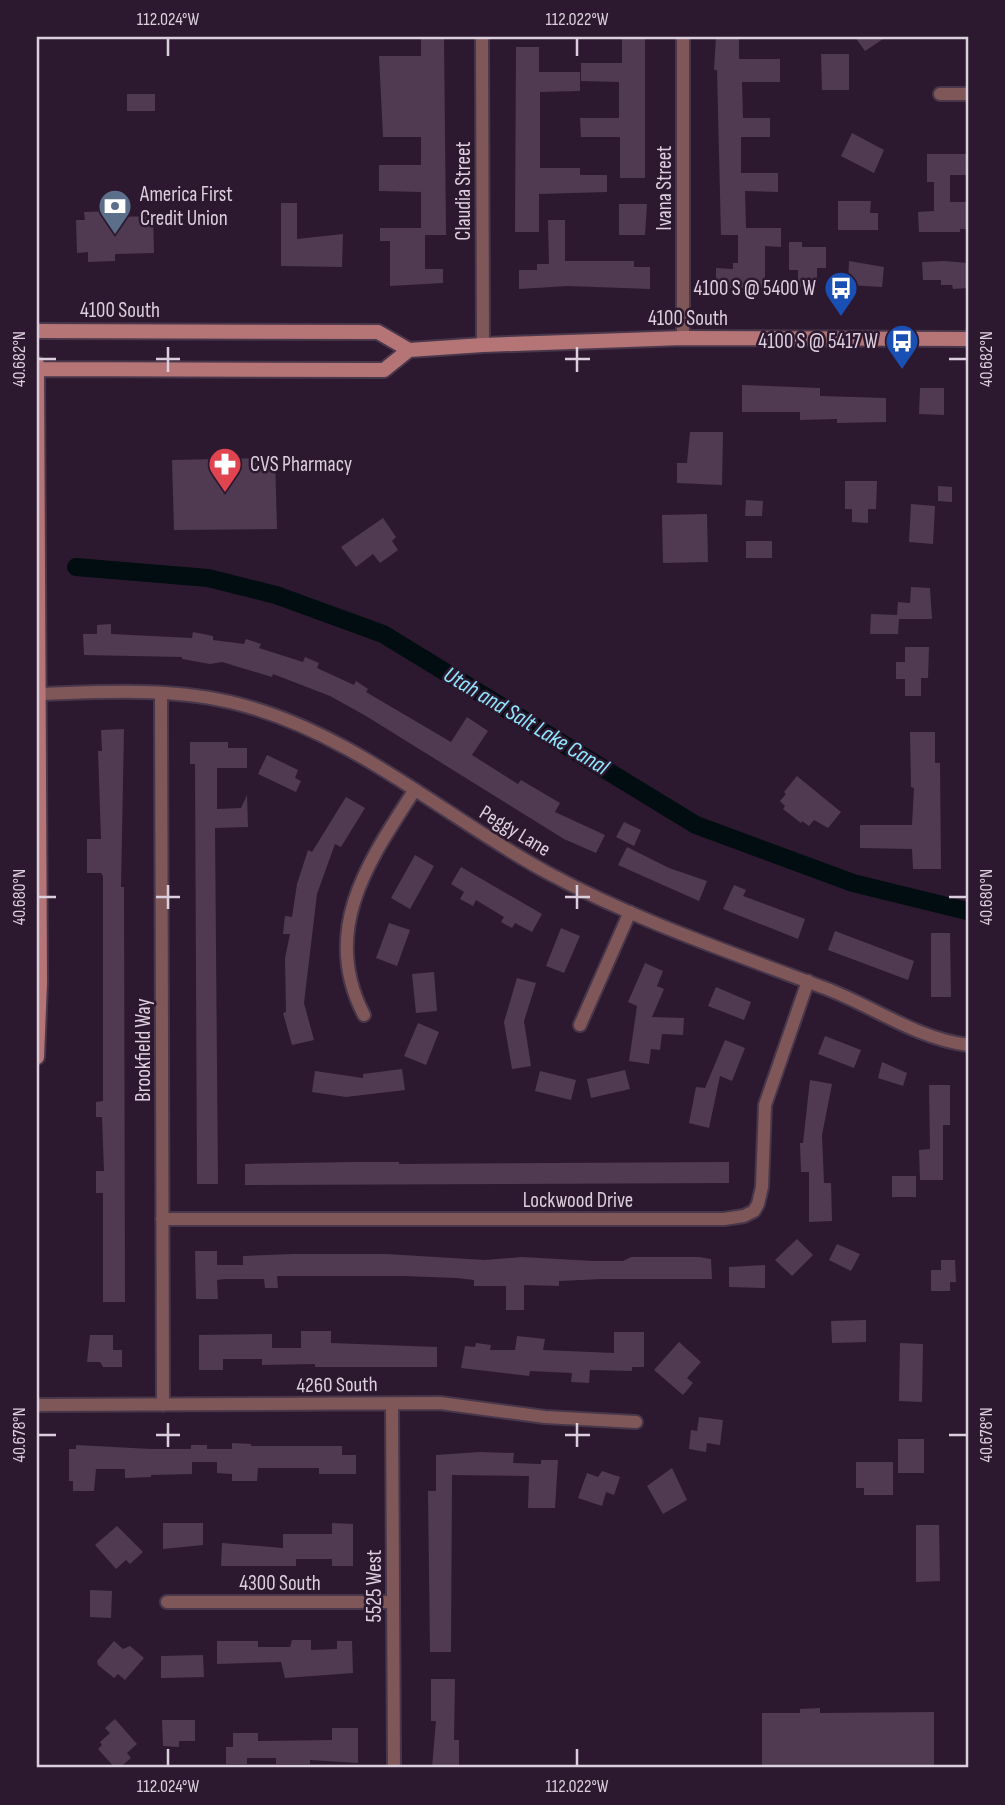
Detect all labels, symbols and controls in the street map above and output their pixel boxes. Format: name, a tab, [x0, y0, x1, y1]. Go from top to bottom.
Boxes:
text: 112.024°W	[137, 9, 199, 30]
text: 112.022°W	[545, 9, 609, 30]
street label: Claudia Street	[451, 141, 476, 241]
street label: Ivana Street	[652, 146, 677, 230]
place label: America First Credit Union	[139, 182, 233, 231]
bank icon: America First Credit Union	[96, 187, 134, 236]
bus stop icon: 4100 S @ 5400 W	[822, 269, 860, 318]
place label: 4100 S @ 5400 W	[693, 276, 816, 301]
street label: 4100 South	[80, 298, 160, 323]
street label: 4100 South	[648, 306, 728, 331]
bus stop icon: 4100 S @ 5417 W	[883, 322, 921, 371]
place label: 4100 S @ 5417 W	[758, 329, 878, 354]
text: 40.682°N	[9, 331, 30, 387]
text: 40.682°N	[976, 331, 997, 387]
pharmacy icon: CVS Pharmacy	[206, 445, 244, 494]
place label: CVS Pharmacy	[250, 452, 352, 477]
water label: Utah and Salt Lake Canal	[438, 661, 614, 782]
street label: Peggy Lane	[475, 800, 555, 862]
text: 40.680°N	[9, 869, 30, 925]
text: 40.680°N	[976, 869, 997, 925]
street label: Brookfield Way	[131, 998, 156, 1102]
street label: Lockwood Drive	[523, 1188, 633, 1213]
street label: 4260 South	[296, 1372, 378, 1398]
text: 40.678°N	[9, 1407, 30, 1463]
text: 40.678°N	[976, 1407, 997, 1463]
street label: 5525 West	[362, 1550, 387, 1622]
street label: 4300 South	[239, 1571, 321, 1596]
text: 112.024°W	[137, 1776, 199, 1797]
text: 112.022°W	[545, 1776, 609, 1797]

